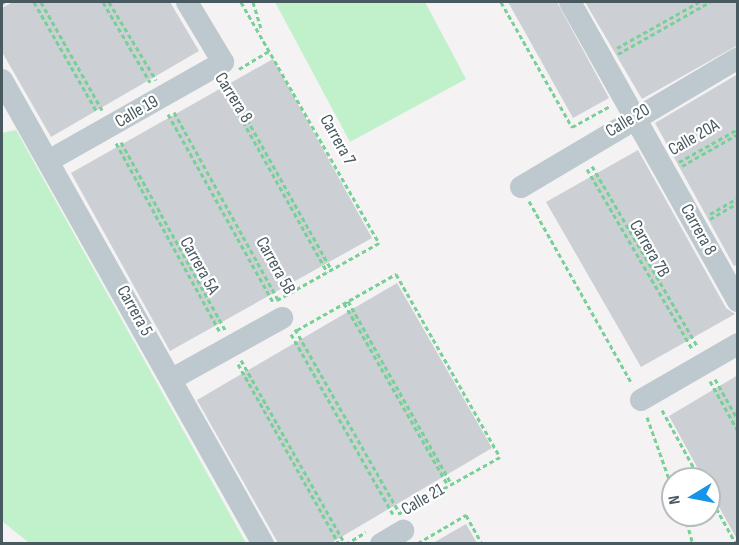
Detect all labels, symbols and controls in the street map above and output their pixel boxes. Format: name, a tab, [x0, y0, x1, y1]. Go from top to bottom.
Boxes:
street label: Carrera 8	[209, 69, 257, 127]
street label: Calle 19	[111, 91, 163, 133]
street label: Calle 20	[602, 99, 654, 143]
street label: Carrera 7	[314, 111, 360, 169]
street label: Calle 20A	[665, 115, 723, 161]
street label: Carrera 8	[675, 201, 721, 259]
street label: Carrera 7B	[624, 216, 674, 282]
street label: Carrera 5B	[250, 233, 300, 299]
street label: Carrera 5A	[174, 234, 224, 298]
street label: Carrera 5	[111, 282, 157, 340]
north arrow	[661, 467, 721, 527]
street label: Calle 21	[398, 479, 448, 521]
text: N	[665, 494, 685, 506]

